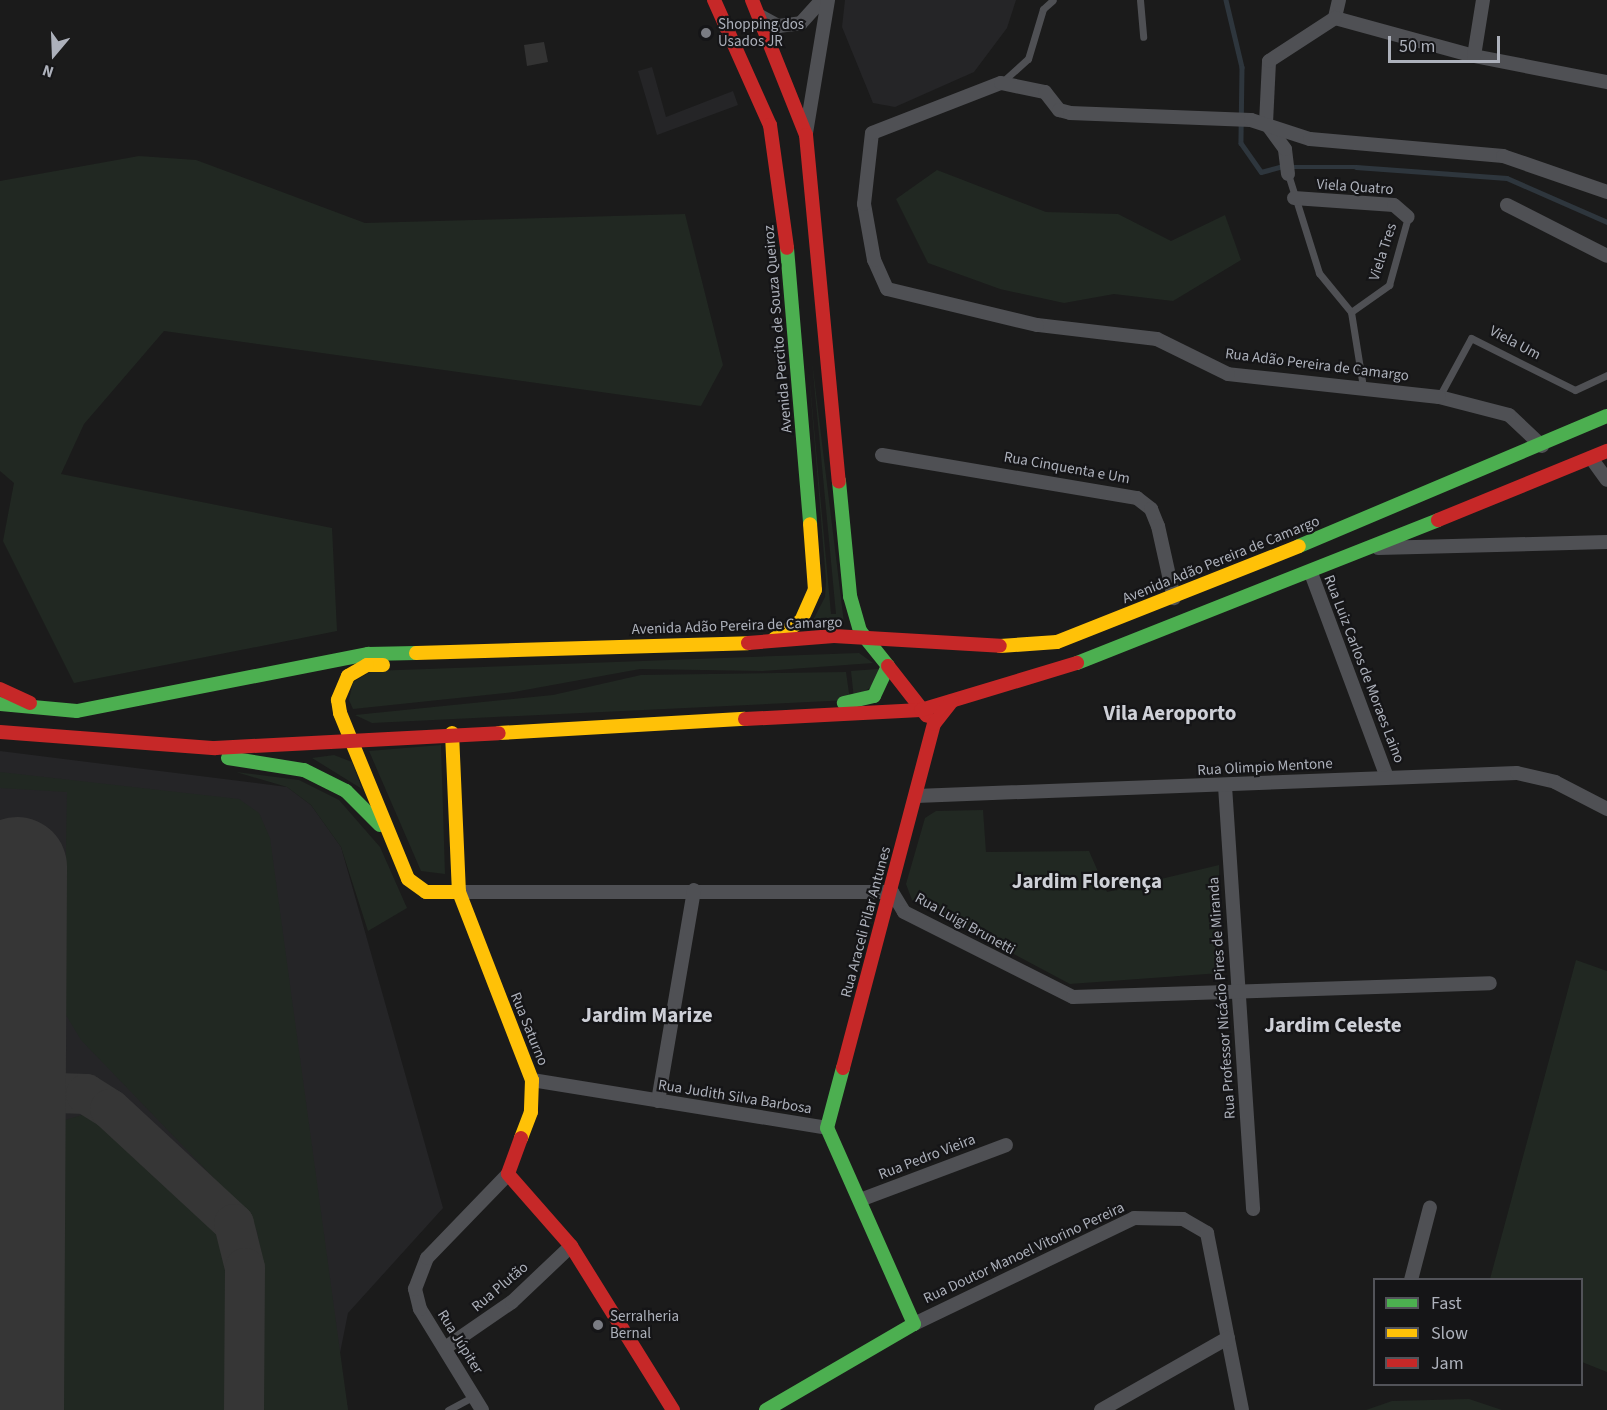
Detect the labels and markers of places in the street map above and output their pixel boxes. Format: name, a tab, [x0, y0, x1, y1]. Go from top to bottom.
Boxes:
place label: Shopping dos Usados JR	[718, 15, 804, 50]
marker: Shopping dos Usados JR	[699, 26, 713, 40]
place label: Serralheria Bernal	[610, 1307, 679, 1342]
marker: Serralheria Bernal	[591, 1318, 605, 1332]

